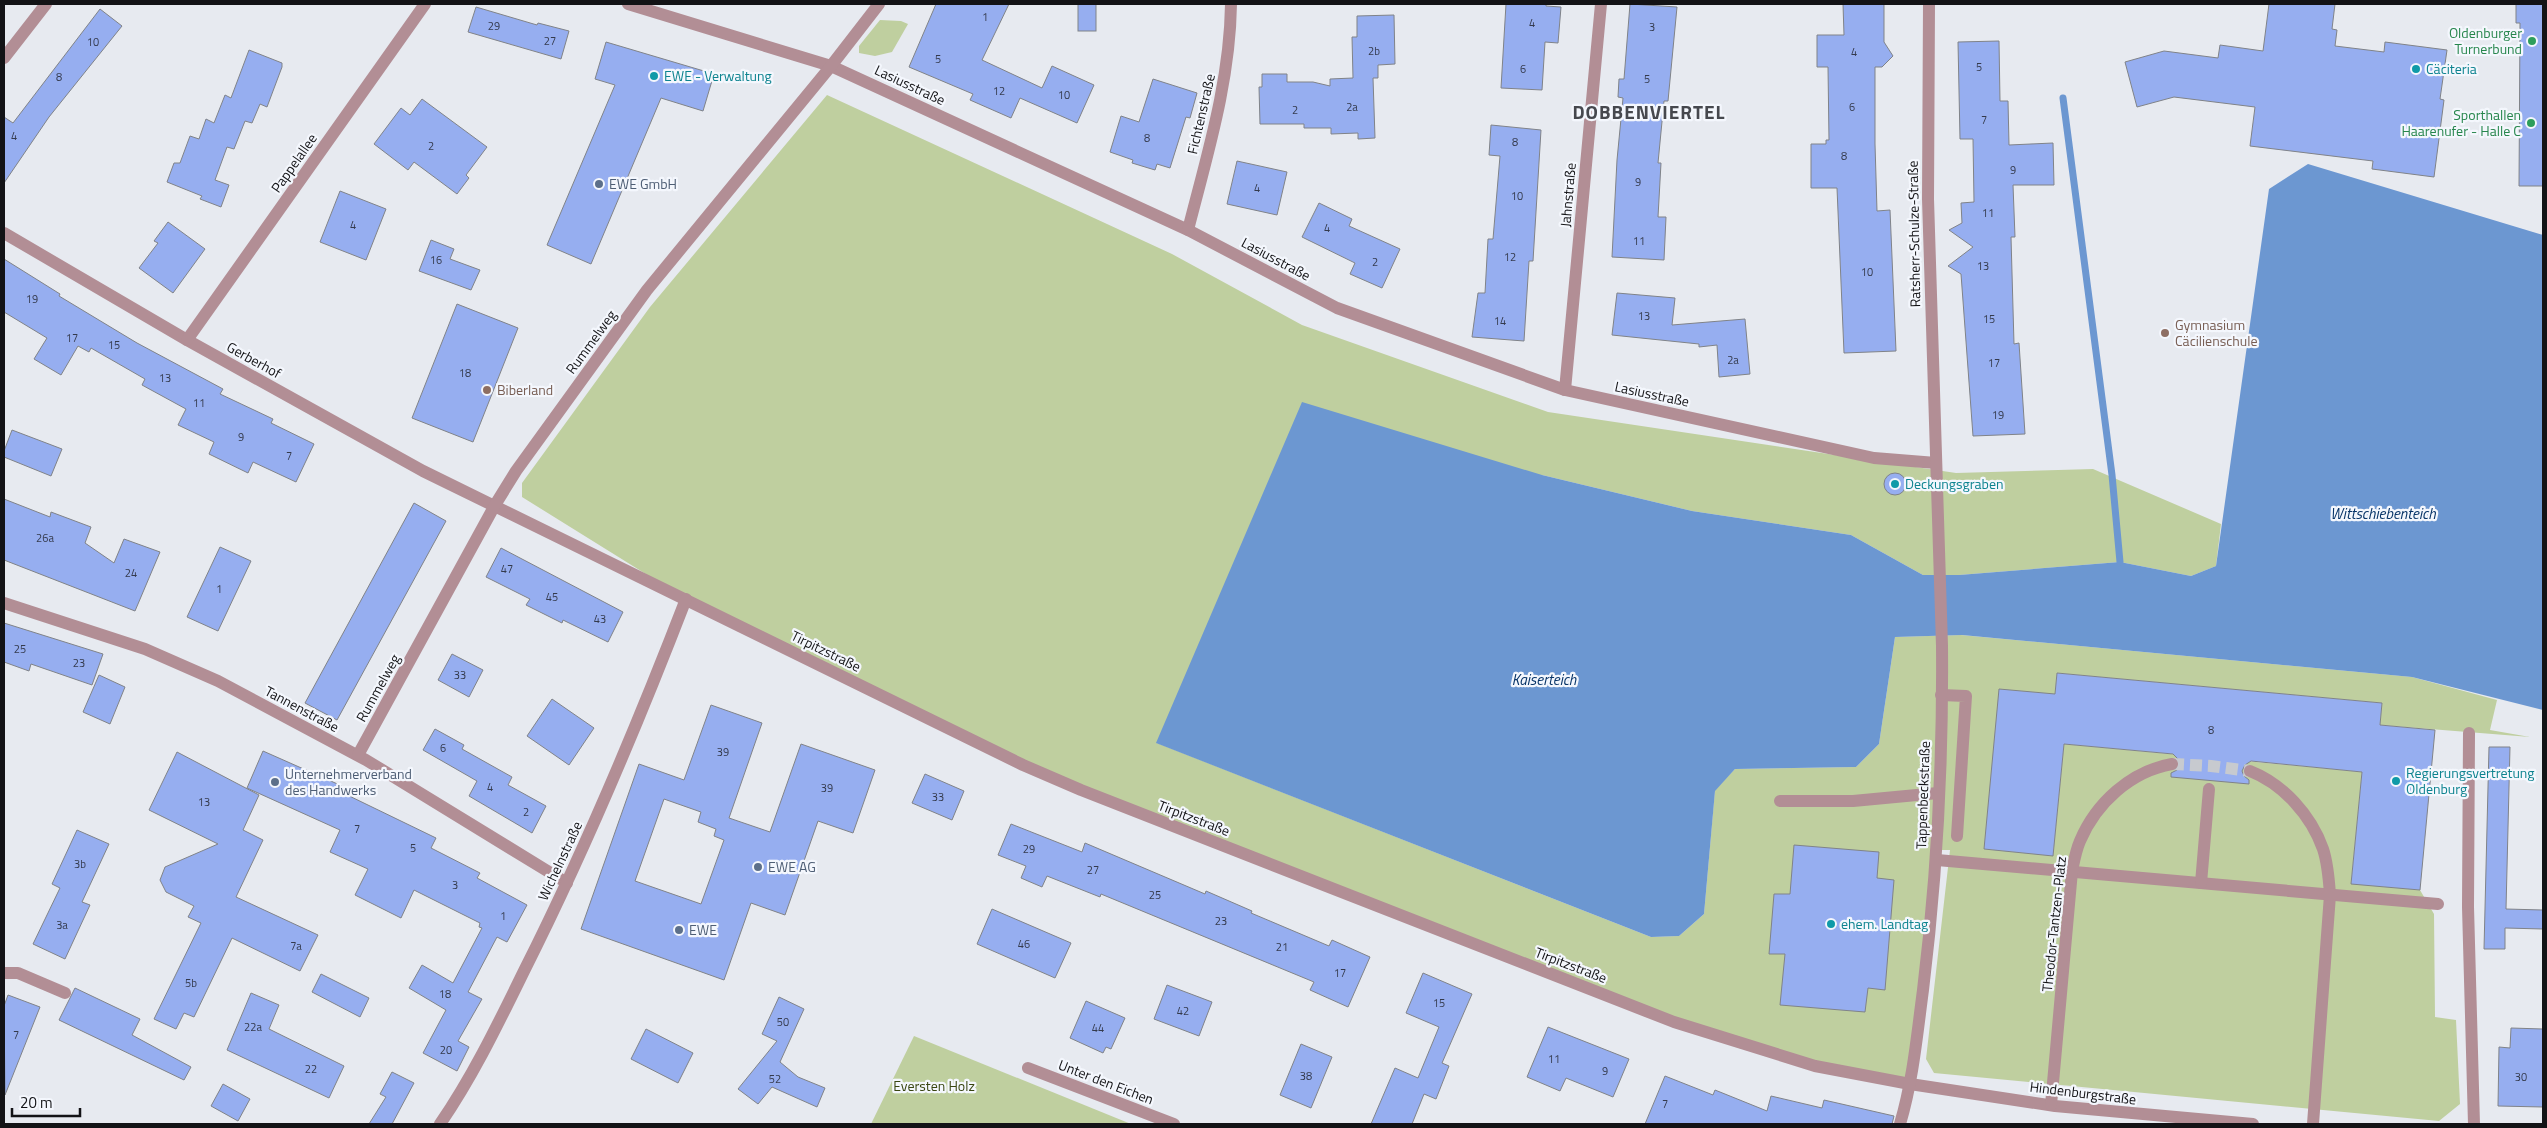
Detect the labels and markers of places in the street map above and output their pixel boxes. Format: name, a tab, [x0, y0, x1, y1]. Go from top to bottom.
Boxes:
place label: Oldenburger Turnerbund	[2449, 22, 2522, 59]
marker: Oldenburger Turnerbund	[2526, 35, 2538, 47]
place label: Cäciteria	[2426, 58, 2477, 79]
marker: Cäciteria	[2410, 63, 2422, 75]
place label: EWE - Verwaltung	[664, 65, 772, 86]
marker: EWE - Verwaltung	[648, 70, 660, 82]
place label: Sporthallen Haarenufer - Halle C	[2401, 104, 2521, 141]
marker: Sporthallen Haarenufer - Halle C	[2525, 117, 2537, 129]
place label: EWE GmbH	[609, 173, 677, 194]
marker: EWE GmbH	[593, 178, 605, 190]
place label: Gymnasium Cäcilienschule	[2175, 314, 2258, 351]
marker: Gymnasium Cäcilienschule	[2159, 327, 2171, 339]
place label: Biberland	[497, 379, 553, 400]
marker: Biberland	[481, 384, 493, 396]
place label: Deckungsgraben	[1905, 473, 2004, 494]
marker: Deckungsgraben	[1889, 478, 1901, 490]
place label: Regierungsvertretung Oldenburg	[2406, 762, 2535, 799]
place label: Unternehmerverband des Handwerks	[285, 763, 412, 800]
marker: Regierungsvertretung Oldenburg	[2390, 775, 2402, 787]
marker: Unternehmerverband des Handwerks	[269, 776, 281, 788]
place label: EWE AG	[768, 856, 816, 877]
marker: EWE AG	[752, 861, 764, 873]
place label: ehem. Landtag	[1841, 913, 1928, 934]
marker: ehem. Landtag	[1825, 918, 1837, 930]
place label: EWE	[689, 919, 717, 940]
marker: EWE	[673, 924, 685, 936]

